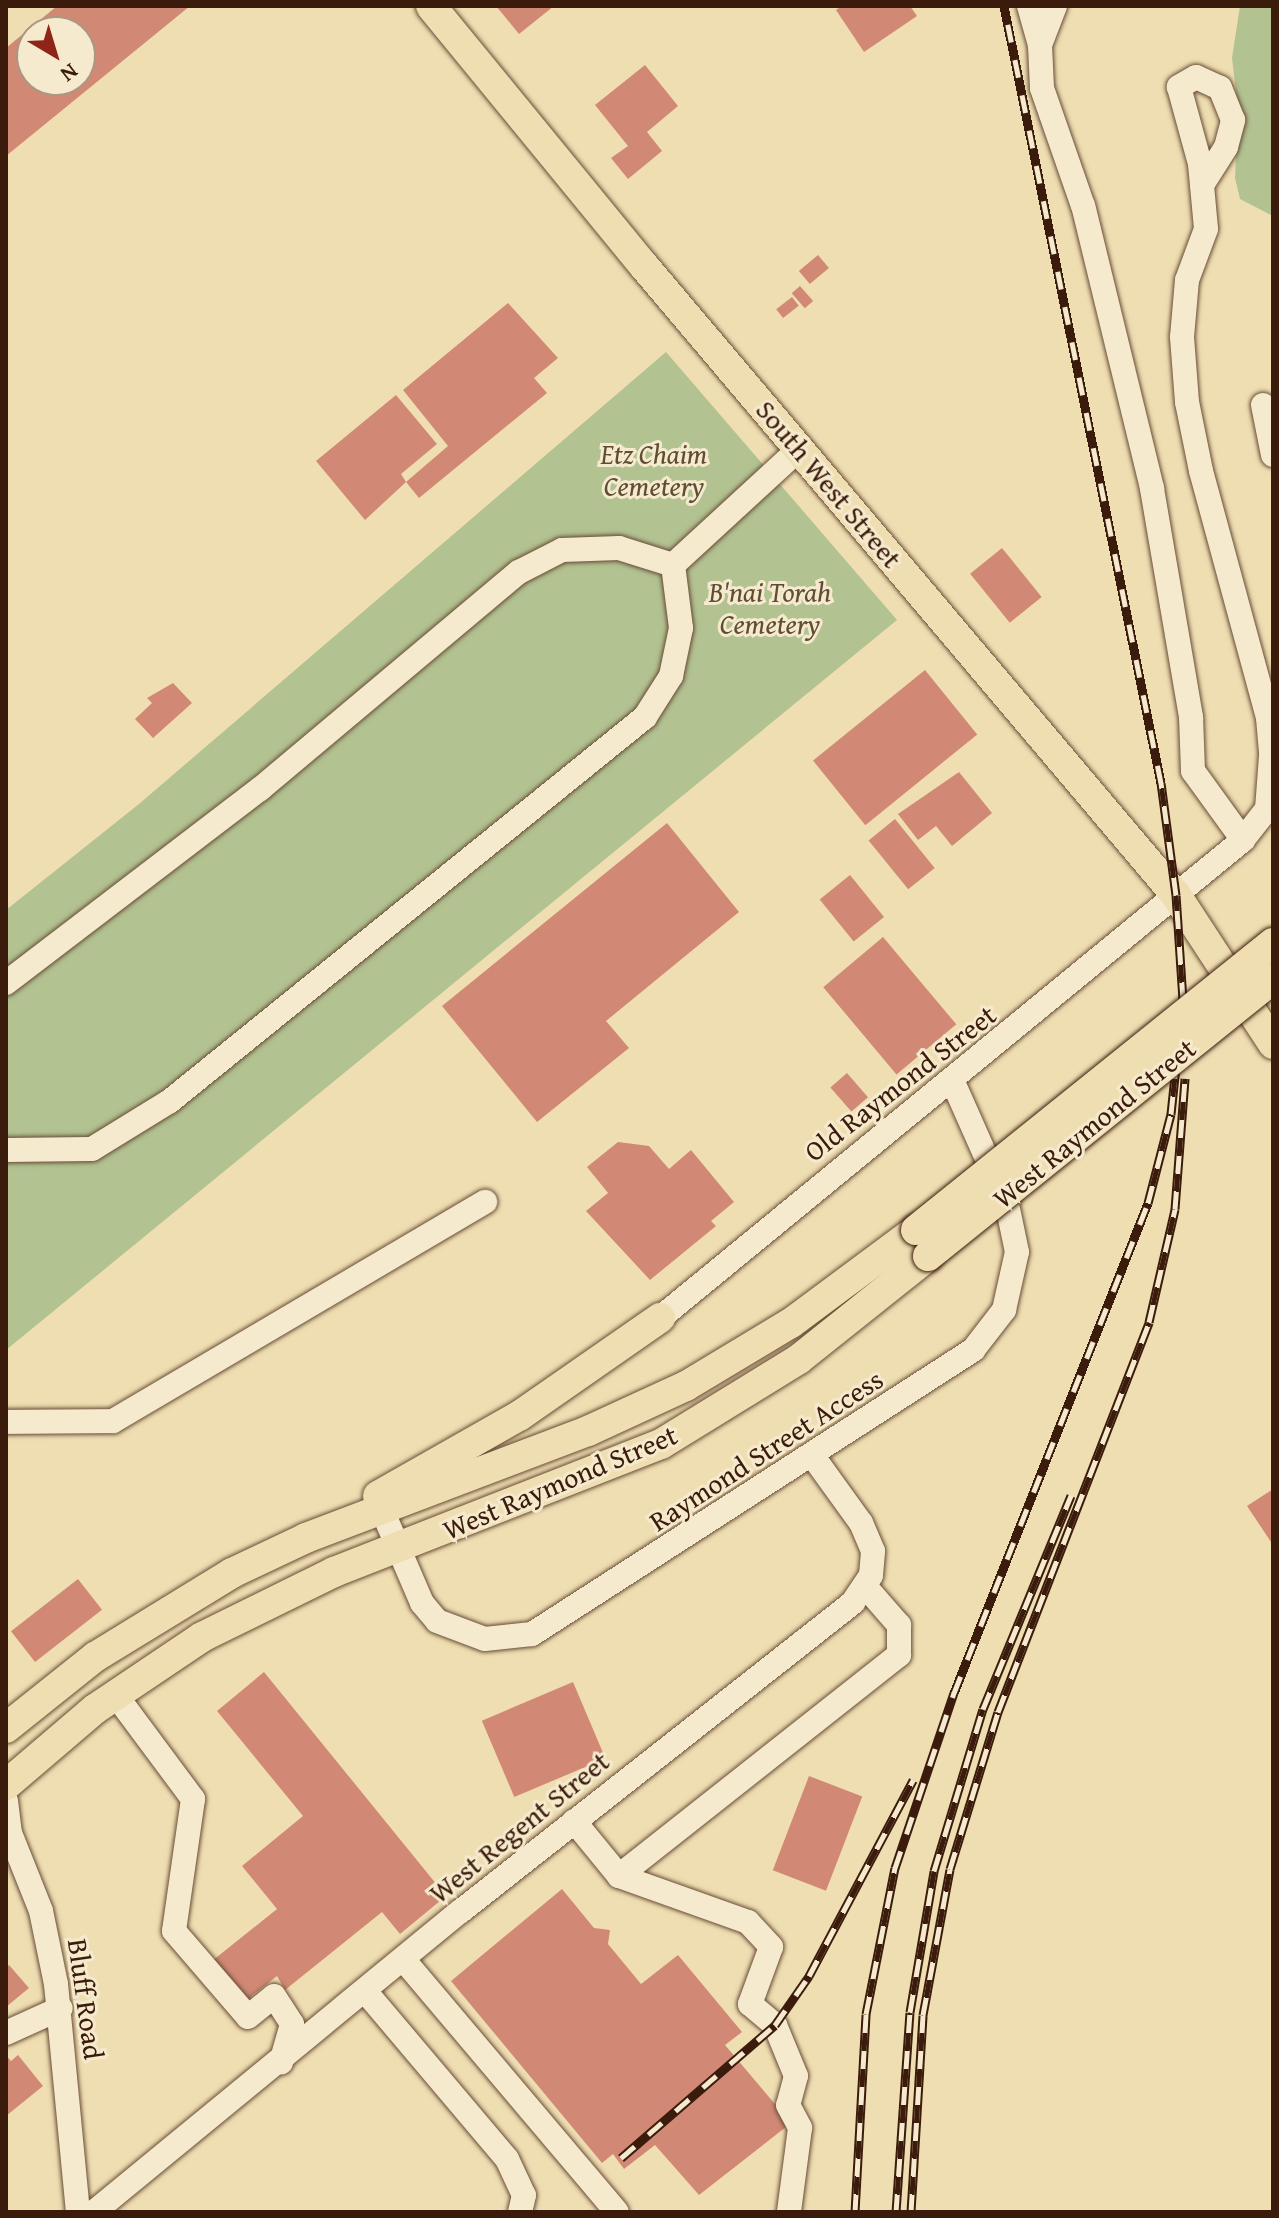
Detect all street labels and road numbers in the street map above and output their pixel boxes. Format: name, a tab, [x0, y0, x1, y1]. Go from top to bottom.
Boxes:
street label: South West Street	[749, 393, 909, 575]
street label: Old Raymond Street	[797, 998, 1003, 1168]
street label: West Raymond Street	[986, 1031, 1202, 1215]
street label: Raymond Street Access	[643, 1362, 889, 1538]
street label: West Raymond Street	[438, 1417, 682, 1547]
street label: West Regent Street	[422, 1744, 616, 1910]
street label: Bluff Road	[61, 1936, 111, 2062]

